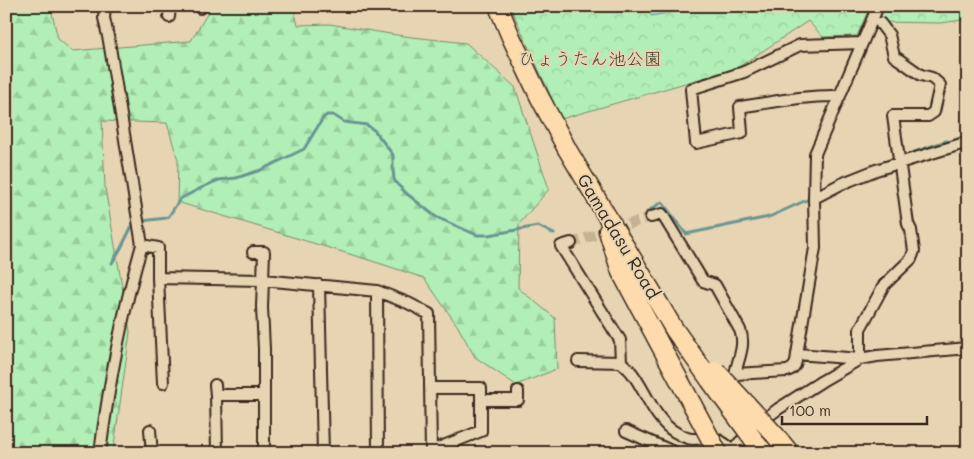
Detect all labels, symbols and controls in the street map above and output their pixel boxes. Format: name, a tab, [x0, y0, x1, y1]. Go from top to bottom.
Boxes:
park label: ひょうたん池公園	[518, 46, 662, 70]
street label: Gamadasu Road	[572, 169, 666, 303]
scale bar	[782, 394, 926, 426]
text: 100 m	[789, 400, 831, 420]

